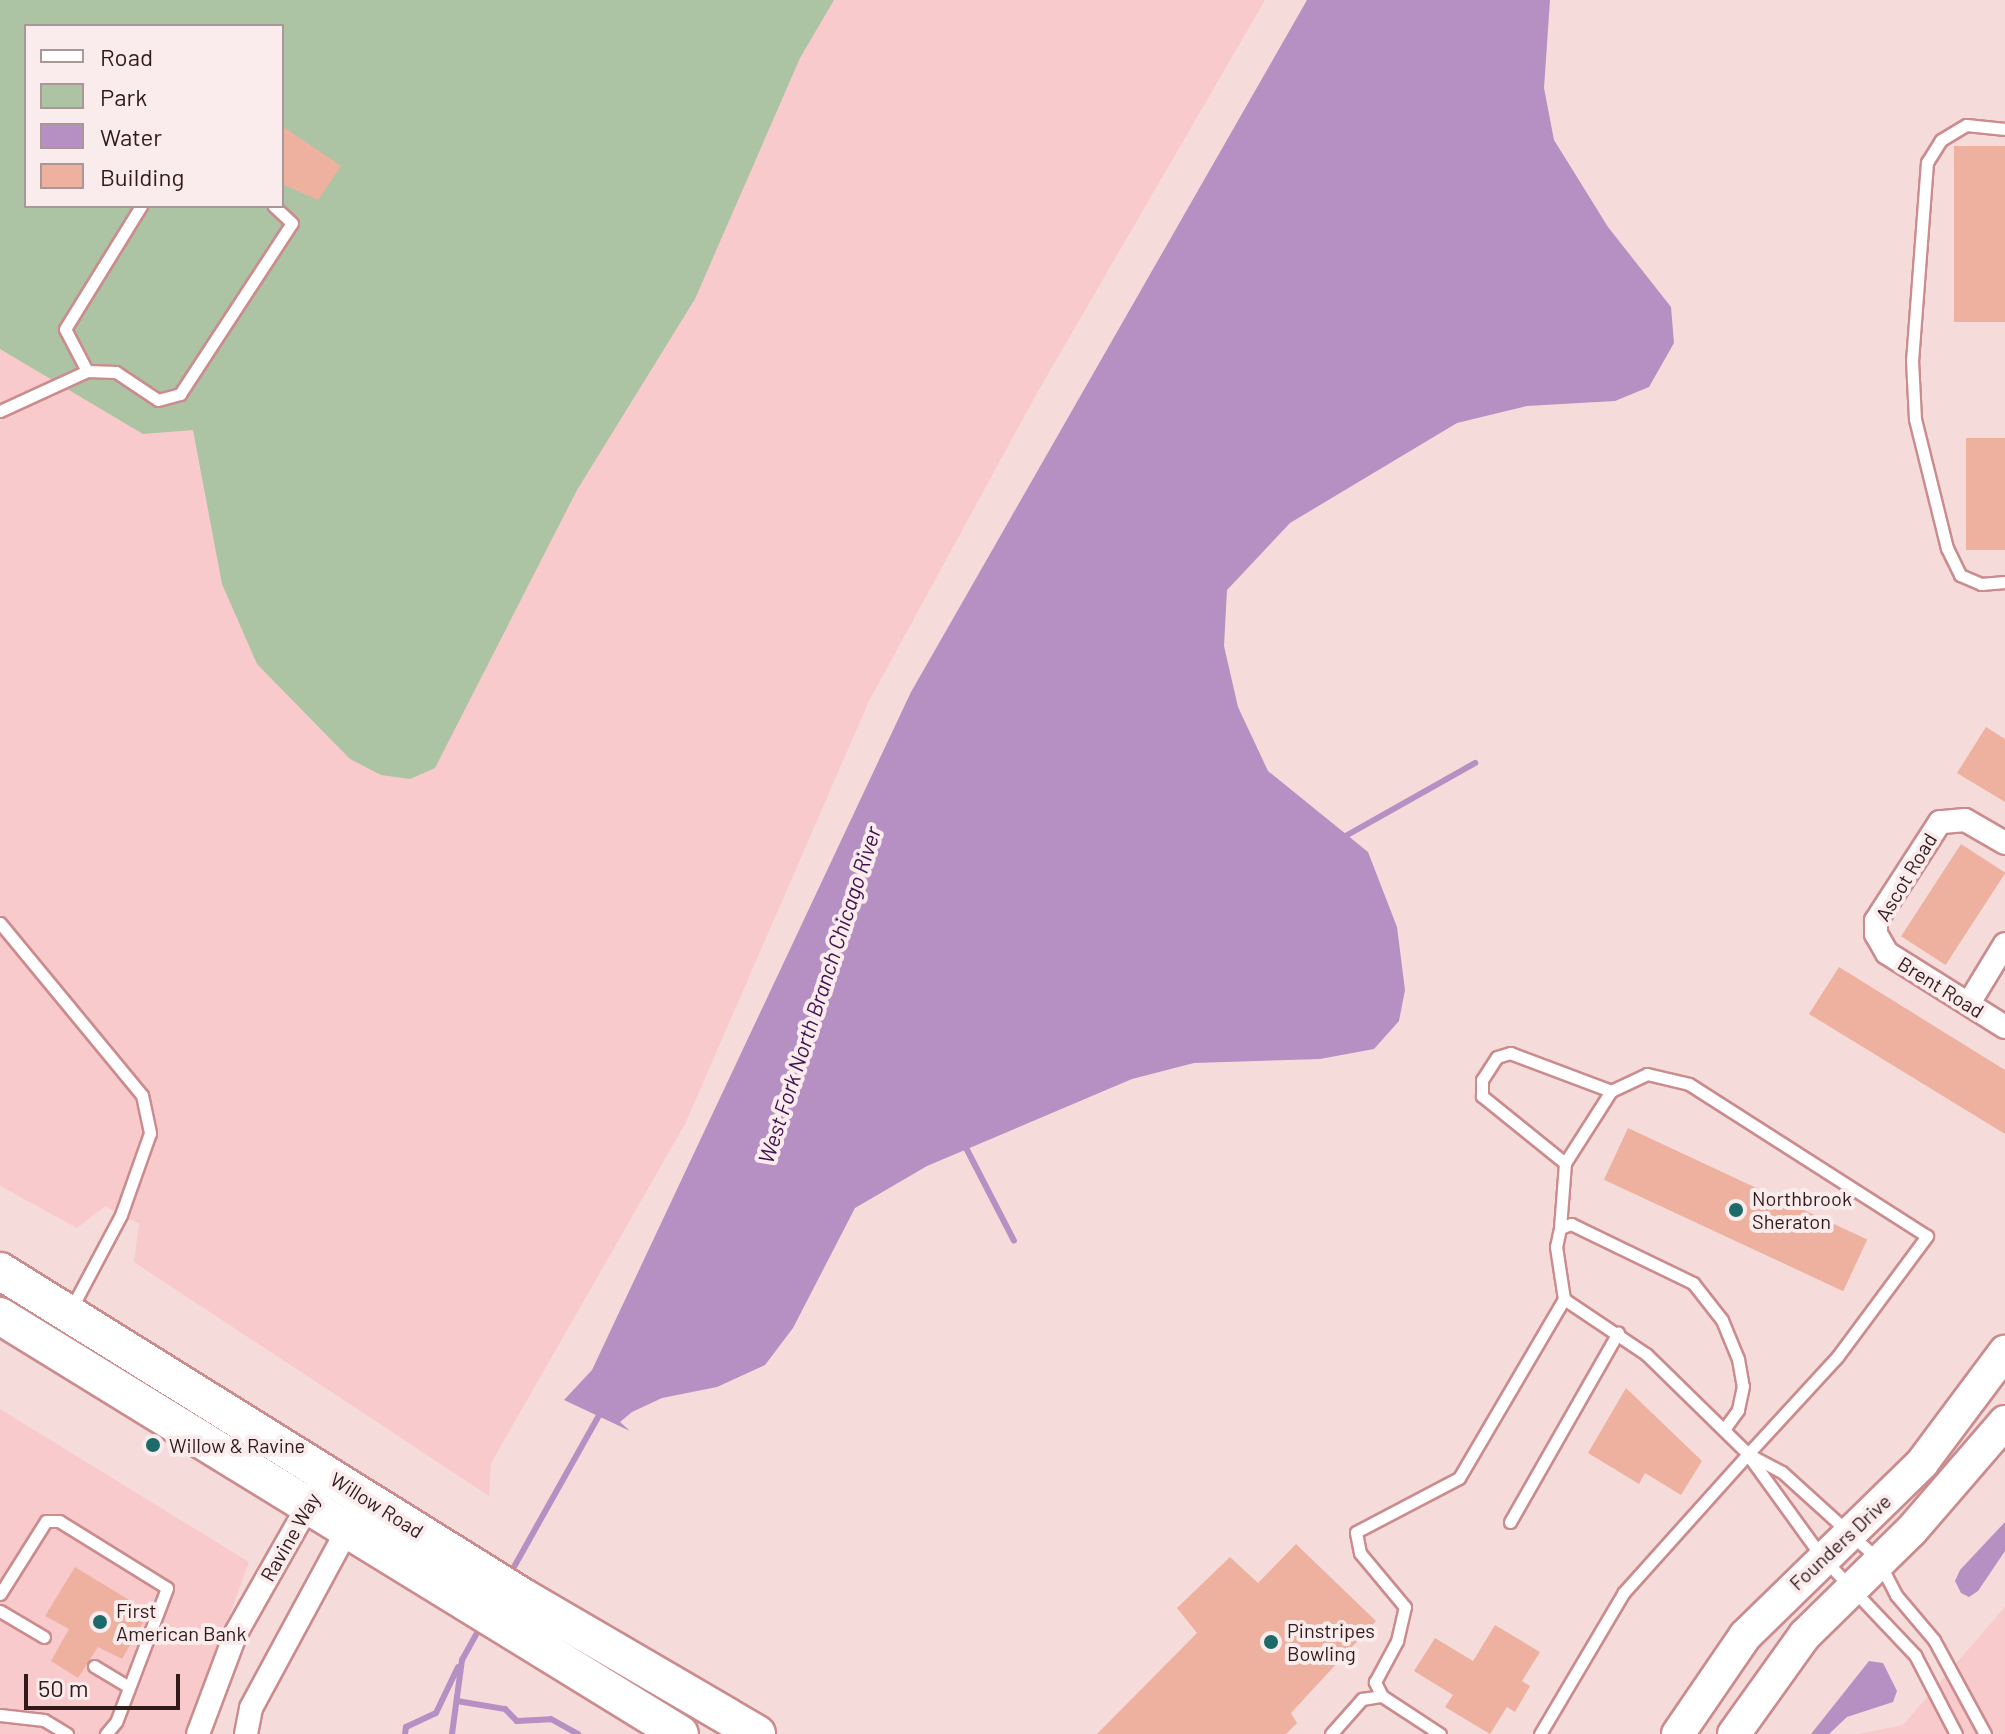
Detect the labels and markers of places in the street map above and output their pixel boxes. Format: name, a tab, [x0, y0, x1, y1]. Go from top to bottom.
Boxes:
place label: Northbrook Sheraton	[1752, 1186, 1852, 1233]
marker: Northbrook Sheraton	[1727, 1201, 1745, 1219]
place label: Willow & Ravine	[169, 1433, 305, 1457]
marker: Willow & Ravine	[144, 1436, 162, 1454]
place label: First American Bank	[116, 1598, 246, 1645]
marker: First American Bank	[91, 1613, 109, 1631]
place label: Pinstripes Bowling	[1287, 1618, 1375, 1665]
marker: Pinstripes Bowling	[1262, 1633, 1280, 1651]

